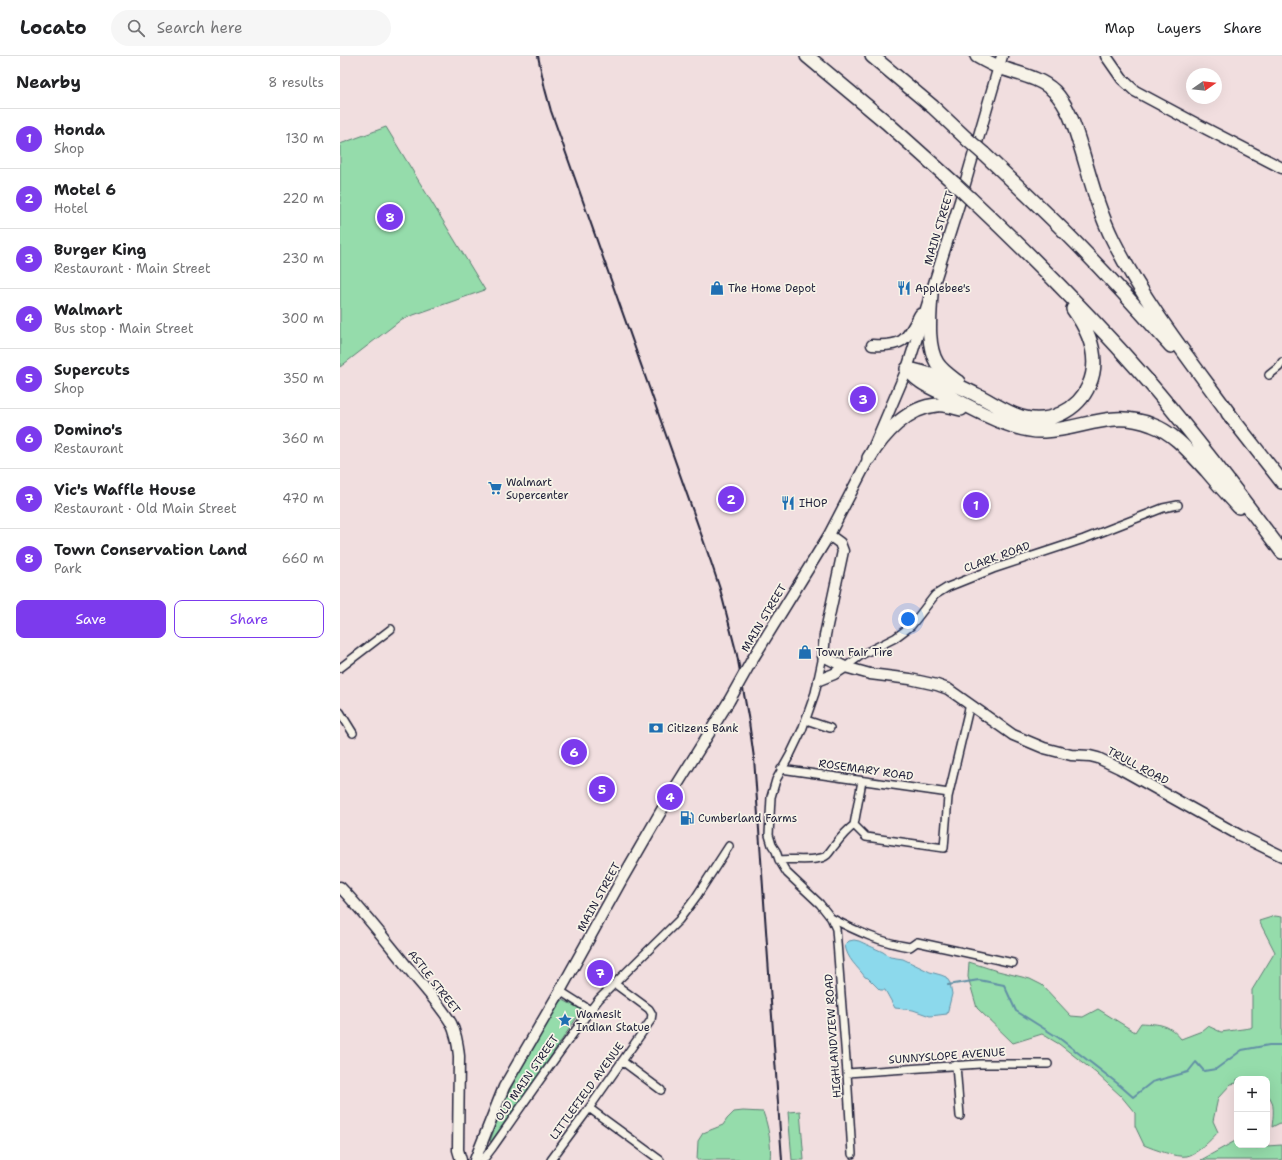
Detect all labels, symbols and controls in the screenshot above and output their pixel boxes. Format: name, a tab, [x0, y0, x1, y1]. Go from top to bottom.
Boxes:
search box	[111, 10, 391, 46]
text: Locato	[20, 15, 87, 40]
icon: search	[125, 17, 147, 39]
text: Search here	[157, 18, 242, 38]
text: Map	[1105, 19, 1135, 37]
text: Layers	[1157, 19, 1201, 37]
text: Share	[1223, 19, 1262, 37]
north arrow	[1186, 68, 1222, 104]
text: Nearby	[16, 71, 81, 93]
text: 8 results	[268, 74, 324, 91]
text: Honda	[54, 120, 105, 140]
text: 1	[26, 130, 32, 147]
text: 130 m	[286, 130, 324, 147]
text: Shop	[54, 140, 84, 157]
text: Motel 6	[54, 180, 116, 200]
street label: MAIN STREET	[921, 189, 957, 267]
text: 2	[24, 190, 34, 207]
text: 220 m	[282, 190, 324, 207]
text: Hotel	[54, 200, 88, 217]
pin: 8	[377, 202, 403, 232]
text: Burger King	[54, 240, 146, 260]
text: 3	[24, 250, 34, 267]
text: 230 m	[282, 250, 324, 267]
text: Restaurant · Main Street	[54, 260, 211, 277]
shop icon: The Home Depot	[709, 280, 725, 296]
restaurant icon: Applebee's	[896, 280, 912, 296]
place label: The Home Depot	[728, 281, 816, 296]
place label: Applebee's	[915, 281, 971, 296]
text: Walmart	[54, 300, 123, 320]
text: 4	[24, 310, 34, 327]
text: 300 m	[281, 310, 324, 327]
text: Bus stop · Main Street	[54, 320, 194, 337]
text: Supercuts	[54, 360, 130, 380]
text: 5	[25, 370, 33, 387]
text: 350 m	[283, 370, 324, 387]
text: Shop	[54, 380, 84, 397]
pin: 3	[850, 384, 876, 414]
text: Domino's	[54, 420, 122, 440]
text: 6	[24, 430, 34, 447]
text: 360 m	[282, 430, 324, 447]
text: Restaurant	[54, 440, 124, 457]
place label: Walmart Supercenter	[506, 475, 569, 503]
text: Vic's Waffle House	[54, 480, 196, 500]
supermarket icon: Walmart Supercenter	[487, 480, 503, 496]
pin: 2	[718, 484, 744, 514]
text: 7	[24, 490, 34, 507]
text: 470 m	[282, 490, 324, 507]
pin: 1	[963, 490, 989, 520]
restaurant icon: IHOP	[780, 495, 796, 511]
place label: IHOP	[799, 496, 827, 511]
text: Restaurant · Old Main Street	[54, 500, 237, 517]
street label: CLARK ROAD	[962, 538, 1032, 576]
text: Town Conservation Land	[54, 540, 247, 560]
text: 8	[24, 550, 34, 567]
text: 660 m	[282, 550, 324, 567]
text: Park	[54, 560, 82, 577]
street label: MAIN STREET	[738, 581, 790, 655]
button: Save	[16, 600, 166, 638]
button: Share	[174, 600, 324, 638]
your location	[898, 609, 918, 629]
shop icon: Town Fair Tire	[797, 644, 813, 660]
place label: Town Fair Tire	[816, 645, 893, 660]
bank icon: Citizens Bank	[648, 720, 664, 736]
place label: Citizens Bank	[667, 721, 739, 736]
pin: 6	[561, 737, 587, 767]
street label: TRULL ROAD	[1105, 744, 1171, 788]
street label: ROSEMARY ROAD	[818, 756, 914, 784]
pin: 5	[589, 774, 615, 804]
pin: 4	[657, 782, 683, 812]
fuel station icon: Cumberland Farms	[679, 810, 695, 826]
place label: Cumberland Farms	[698, 811, 797, 826]
street label: MAIN STREET	[574, 860, 624, 934]
street label: ASTLE STREET	[404, 947, 464, 1017]
pin: 7	[587, 958, 613, 988]
street label: HIGHLANDVIEW ROAD	[821, 973, 845, 1099]
place label: Wamesit Indian Statue	[576, 1007, 650, 1035]
place icon: Wamesit Indian Statue	[557, 1012, 573, 1028]
street label: OLD MAIN STREET	[492, 1032, 562, 1124]
street label: LITTLEFIELD AVENUE	[547, 1039, 628, 1143]
street label: SUNNYSLOPE AVENUE	[888, 1044, 1006, 1068]
map controls	[1234, 1076, 1270, 1148]
button: +	[1234, 1076, 1270, 1112]
button: −	[1234, 1112, 1270, 1148]

